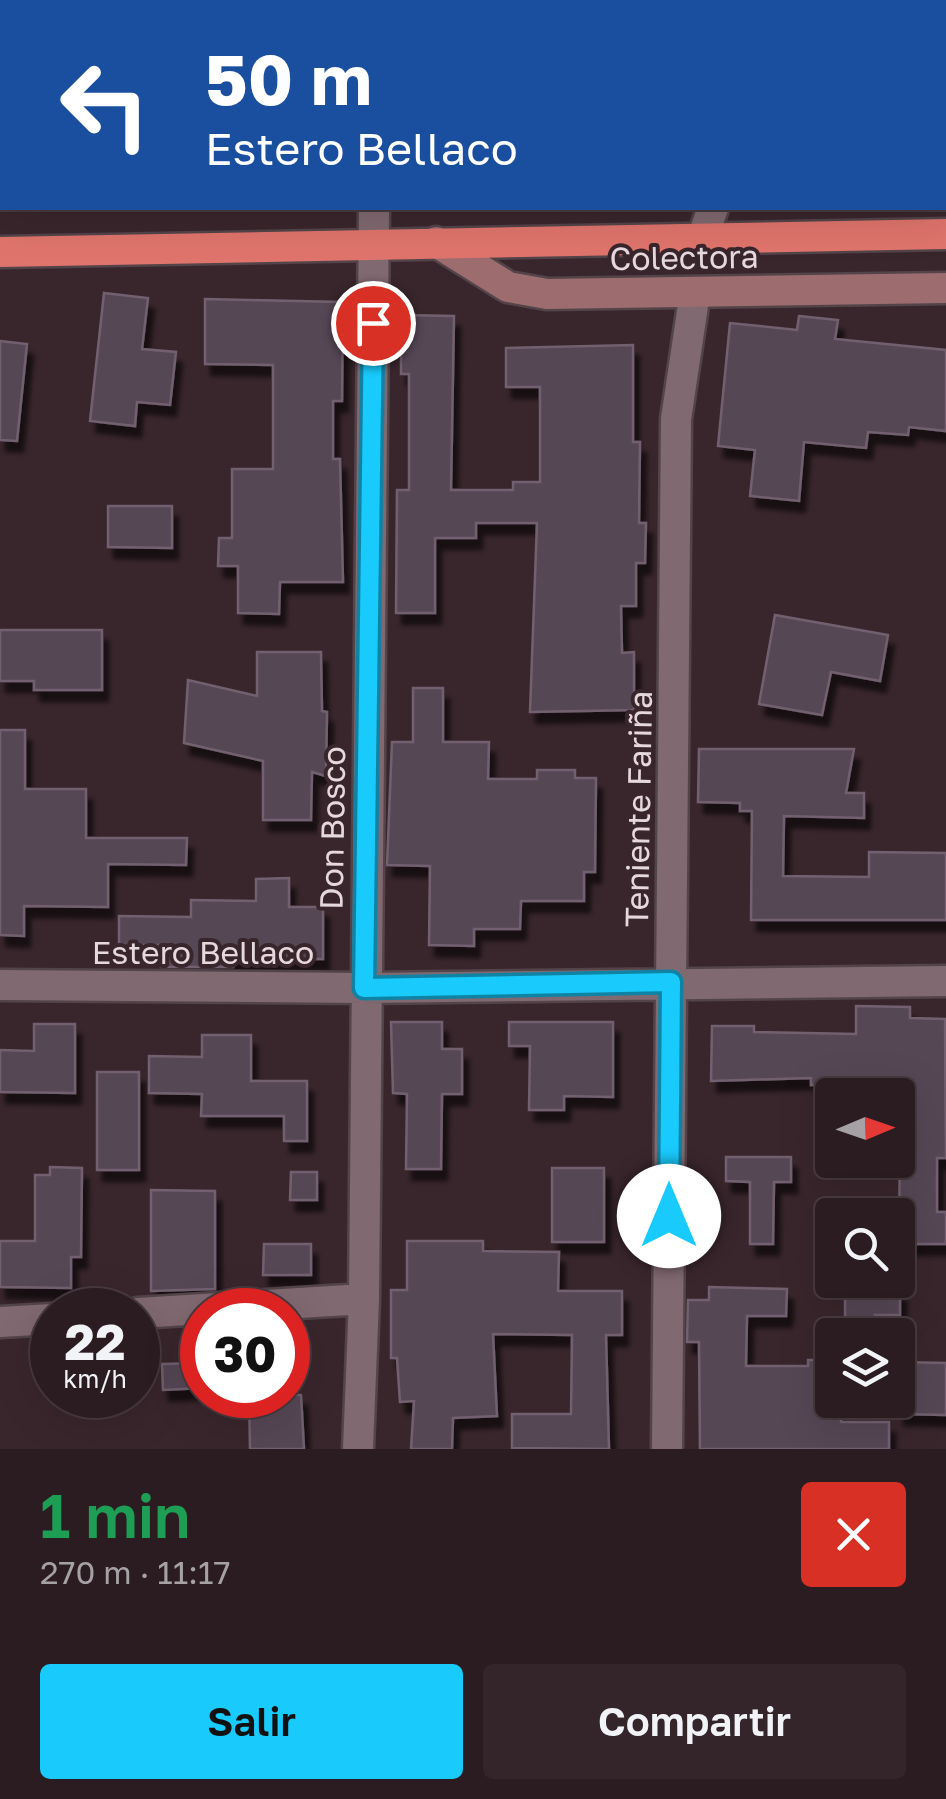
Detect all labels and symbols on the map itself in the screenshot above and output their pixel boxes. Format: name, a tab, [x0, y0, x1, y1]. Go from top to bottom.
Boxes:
street label: Colectora	[609, 237, 759, 277]
pin	[331, 281, 416, 366]
street label: Teniente Fariña	[617, 691, 659, 927]
street label: Don Bosco	[312, 746, 352, 910]
street label: Estero Bellaco	[92, 933, 314, 971]
north arrow	[815, 1078, 915, 1178]
position arrow	[617, 1164, 721, 1268]
speed limit sign: 30	[180, 1288, 310, 1418]

